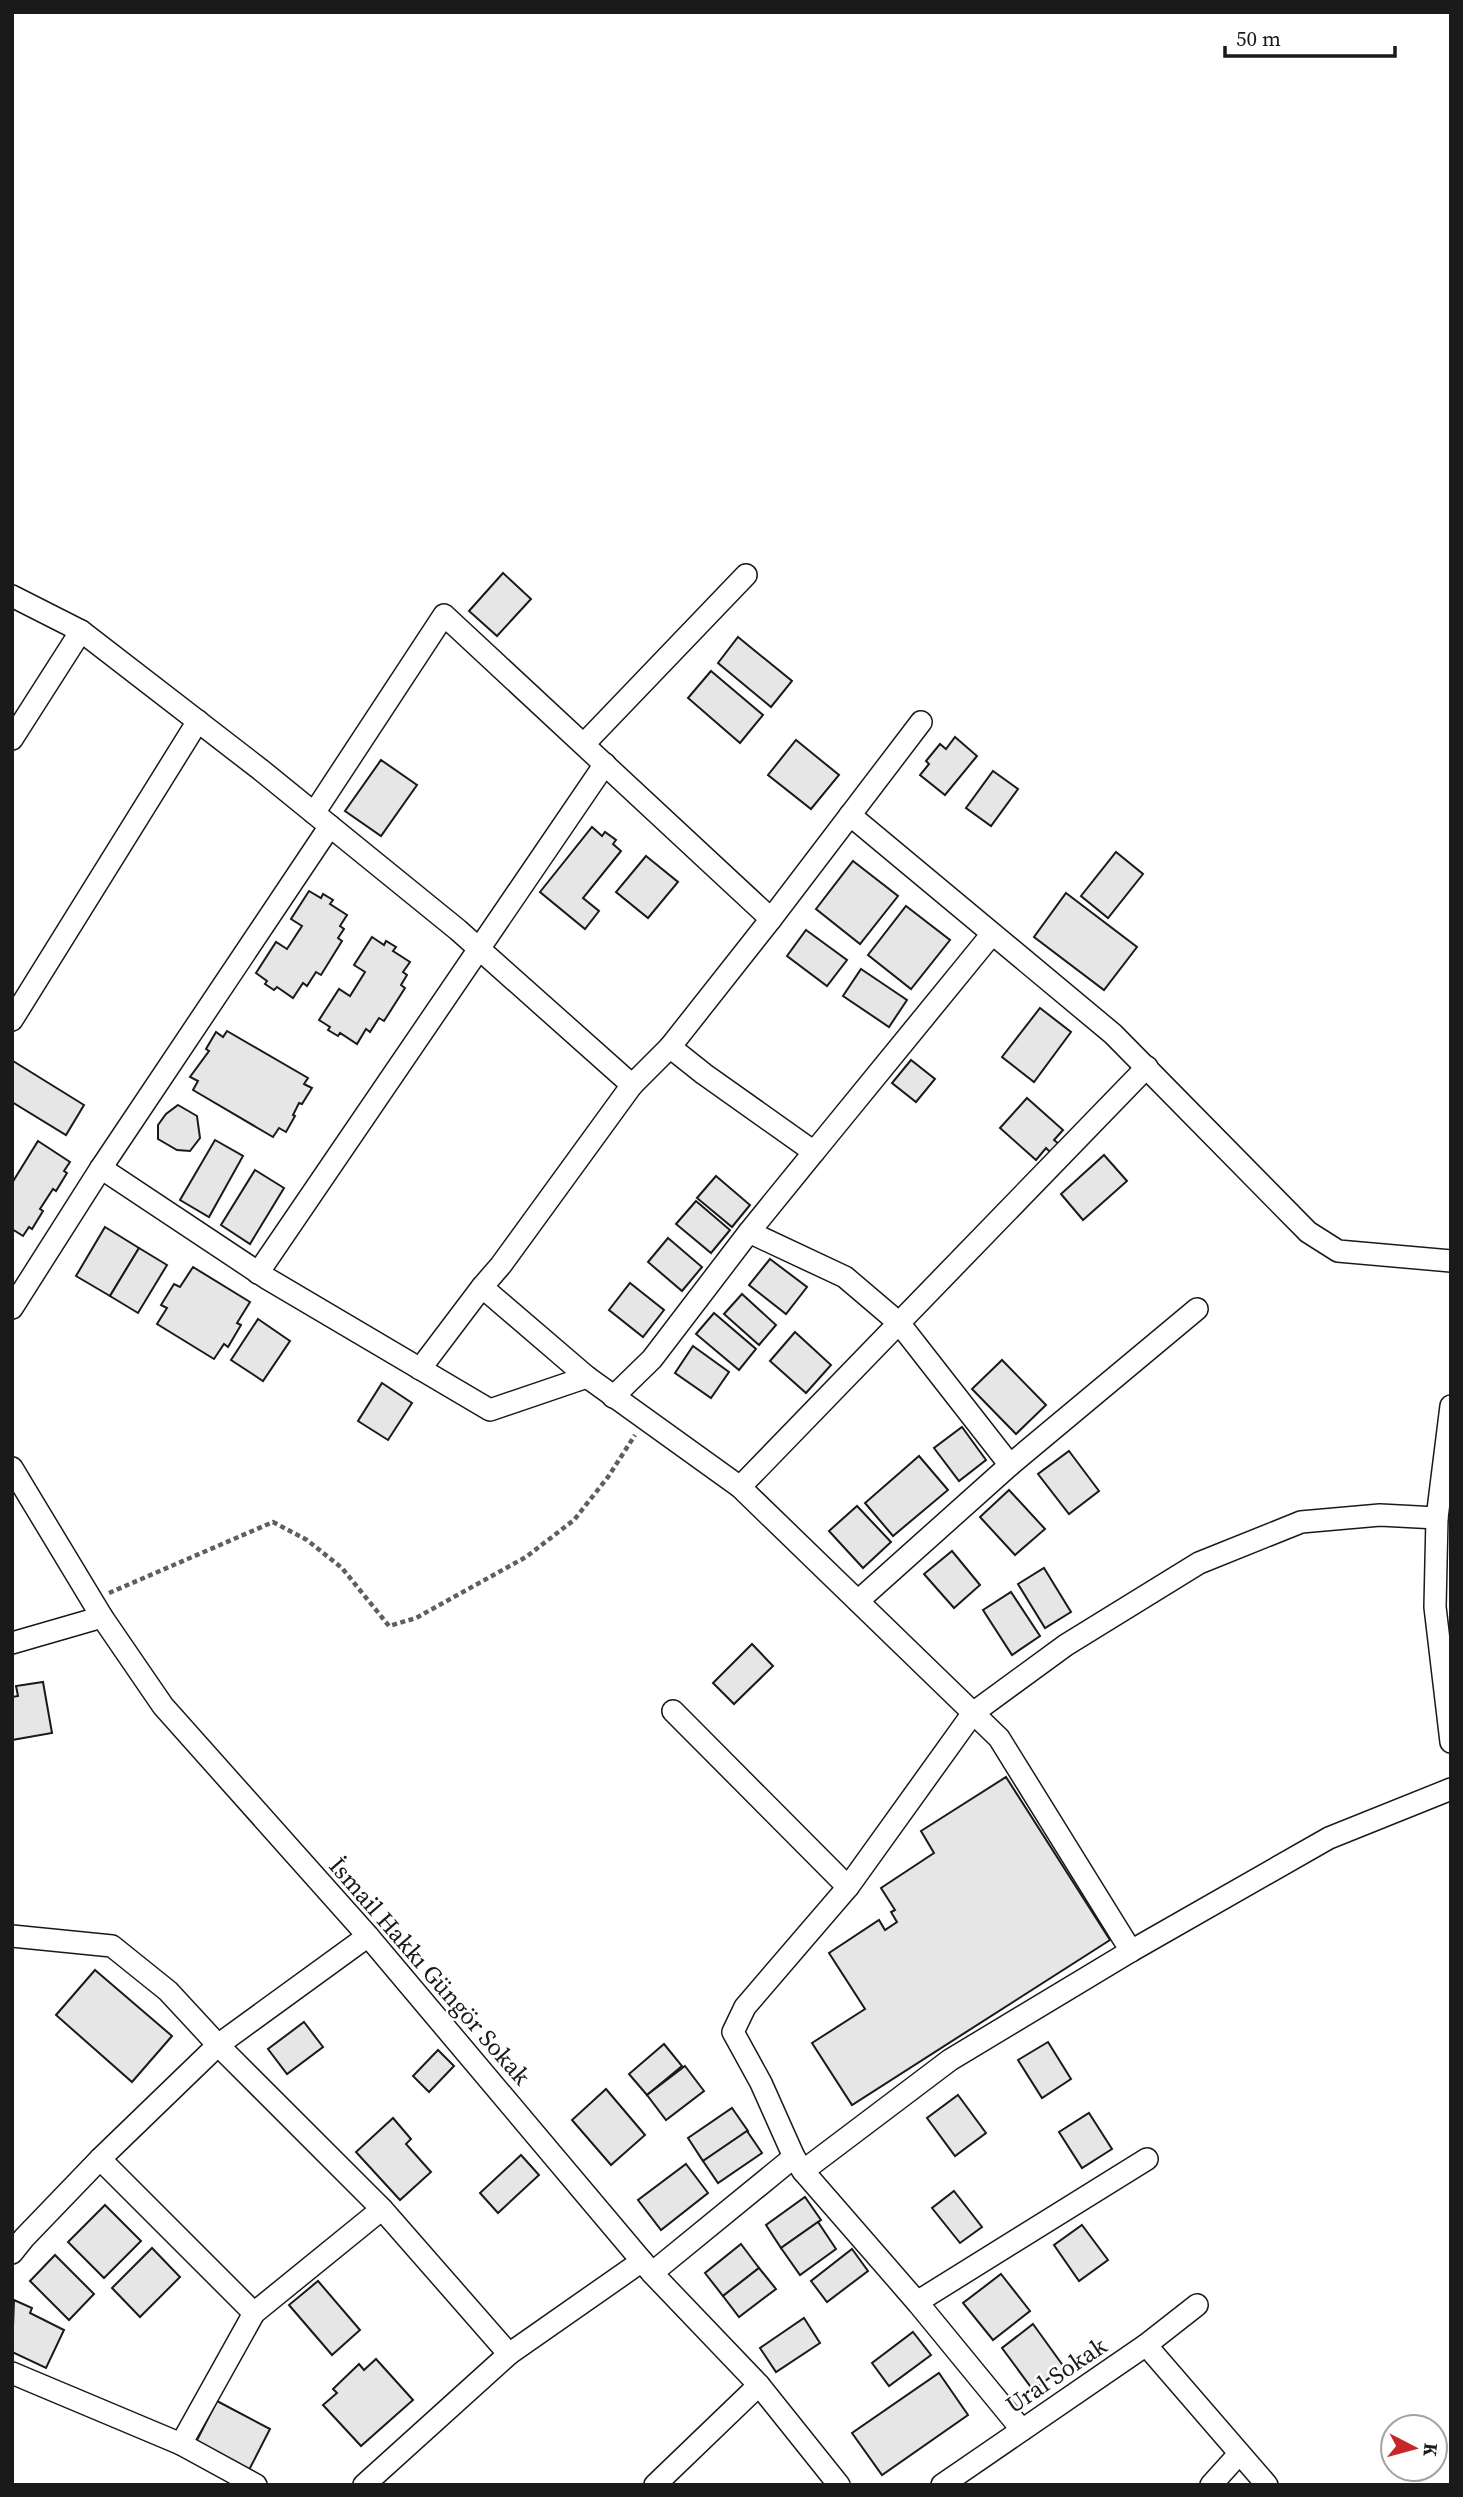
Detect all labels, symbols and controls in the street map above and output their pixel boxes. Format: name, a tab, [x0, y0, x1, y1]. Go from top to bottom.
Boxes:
scale bar	[1225, 14, 1395, 58]
text: 50 m	[1236, 24, 1281, 53]
street label: İsmail Hakkı Güngör Sokak	[322, 1850, 539, 2093]
street label: Ural Sokak	[999, 2329, 1114, 2421]
north arrow	[1379, 2413, 1449, 2483]
text: K	[1417, 2442, 1445, 2458]

